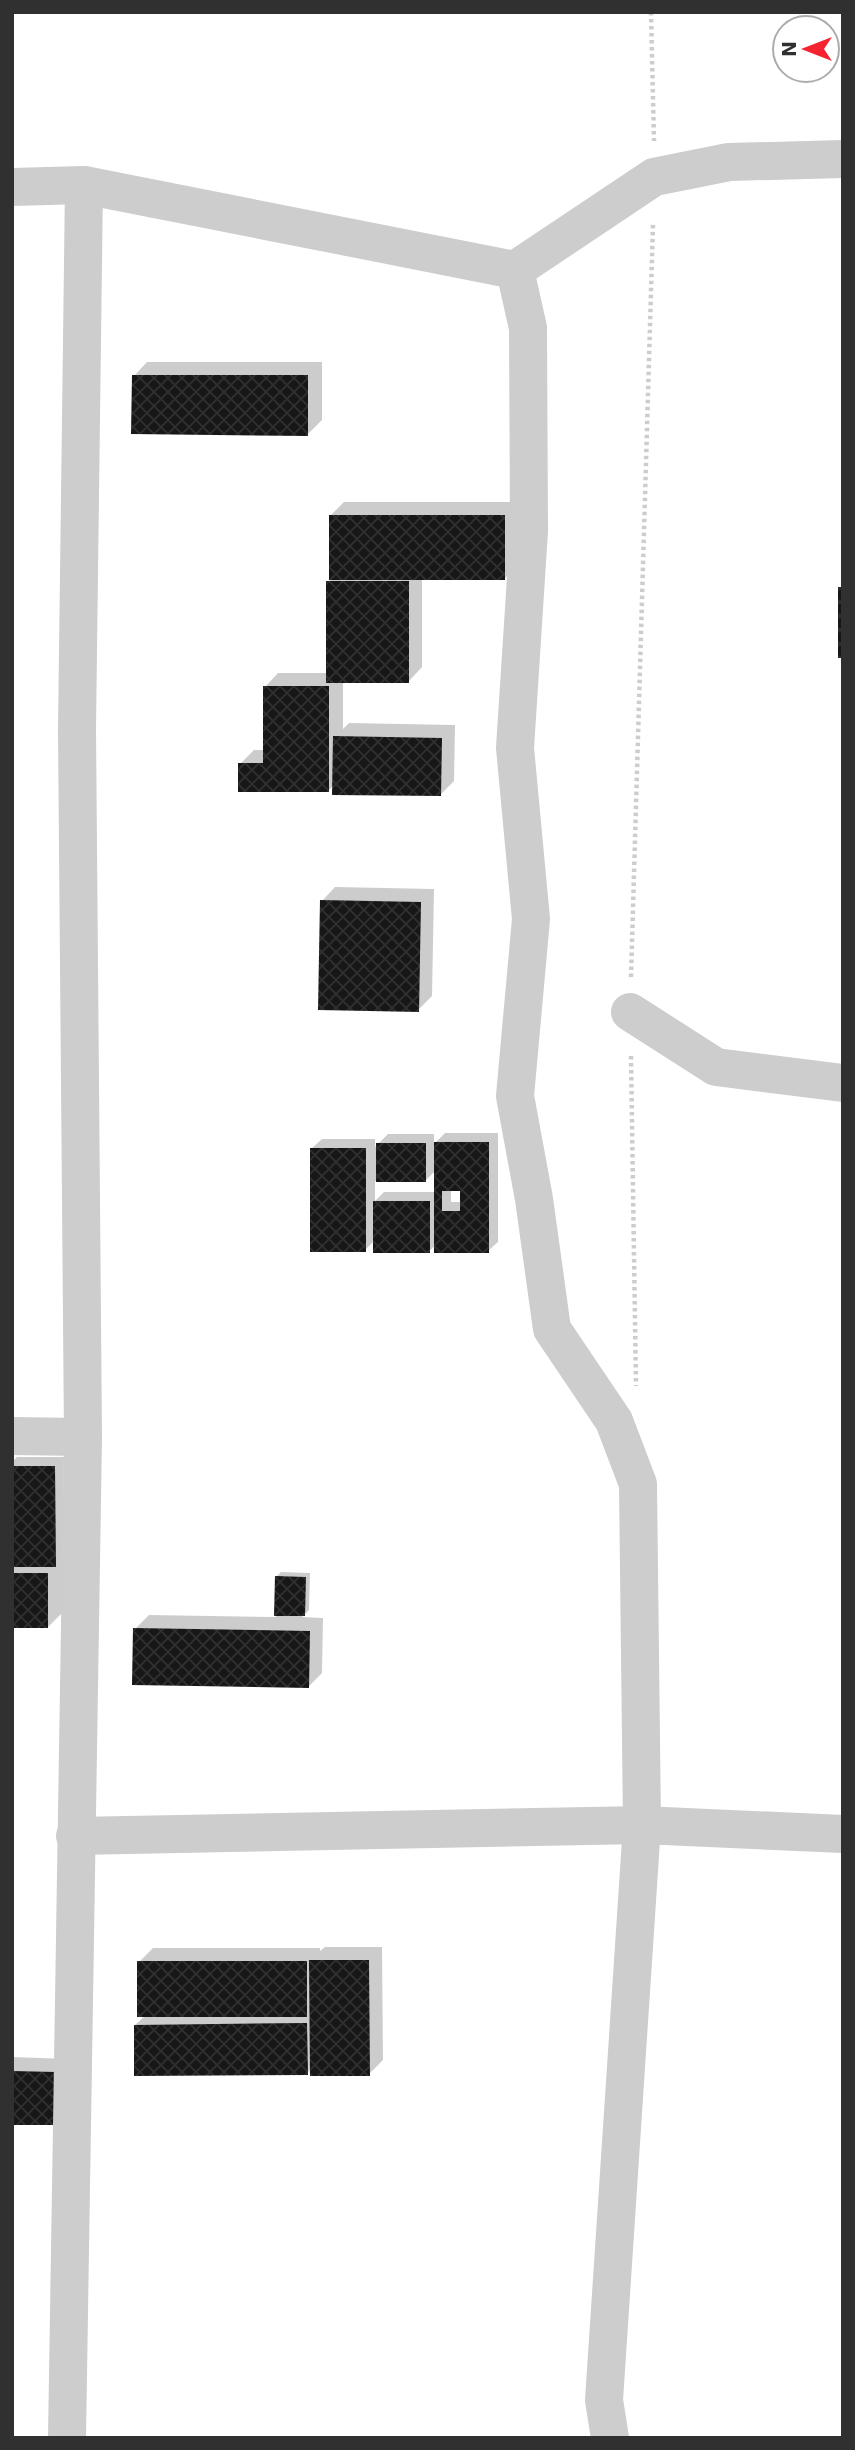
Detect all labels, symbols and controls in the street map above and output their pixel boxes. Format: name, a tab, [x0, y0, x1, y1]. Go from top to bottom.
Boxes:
north arrow	[771, 14, 841, 84]
text: N	[778, 41, 800, 57]

